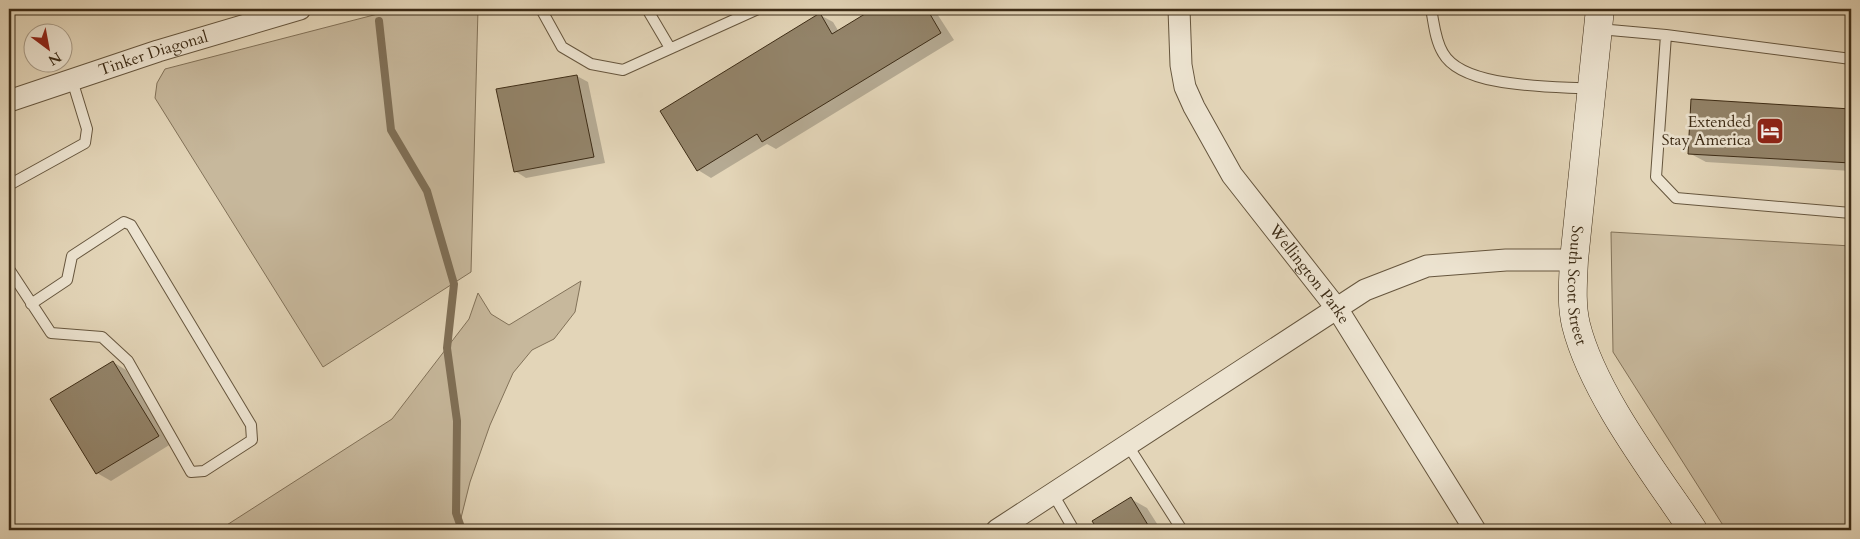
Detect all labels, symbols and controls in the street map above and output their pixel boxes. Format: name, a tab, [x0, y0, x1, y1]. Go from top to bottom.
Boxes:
north arrow	[22, 22, 72, 72]
street label: Tinker Diagonal	[96, 26, 211, 81]
text: N	[44, 47, 65, 70]
place label: Extended Stay America	[1662, 111, 1751, 151]
hotel icon: Extended Stay America	[1755, 116, 1785, 146]
street label: Wellington Parke	[1263, 219, 1355, 328]
street label: South Scott Street	[1562, 224, 1592, 348]

